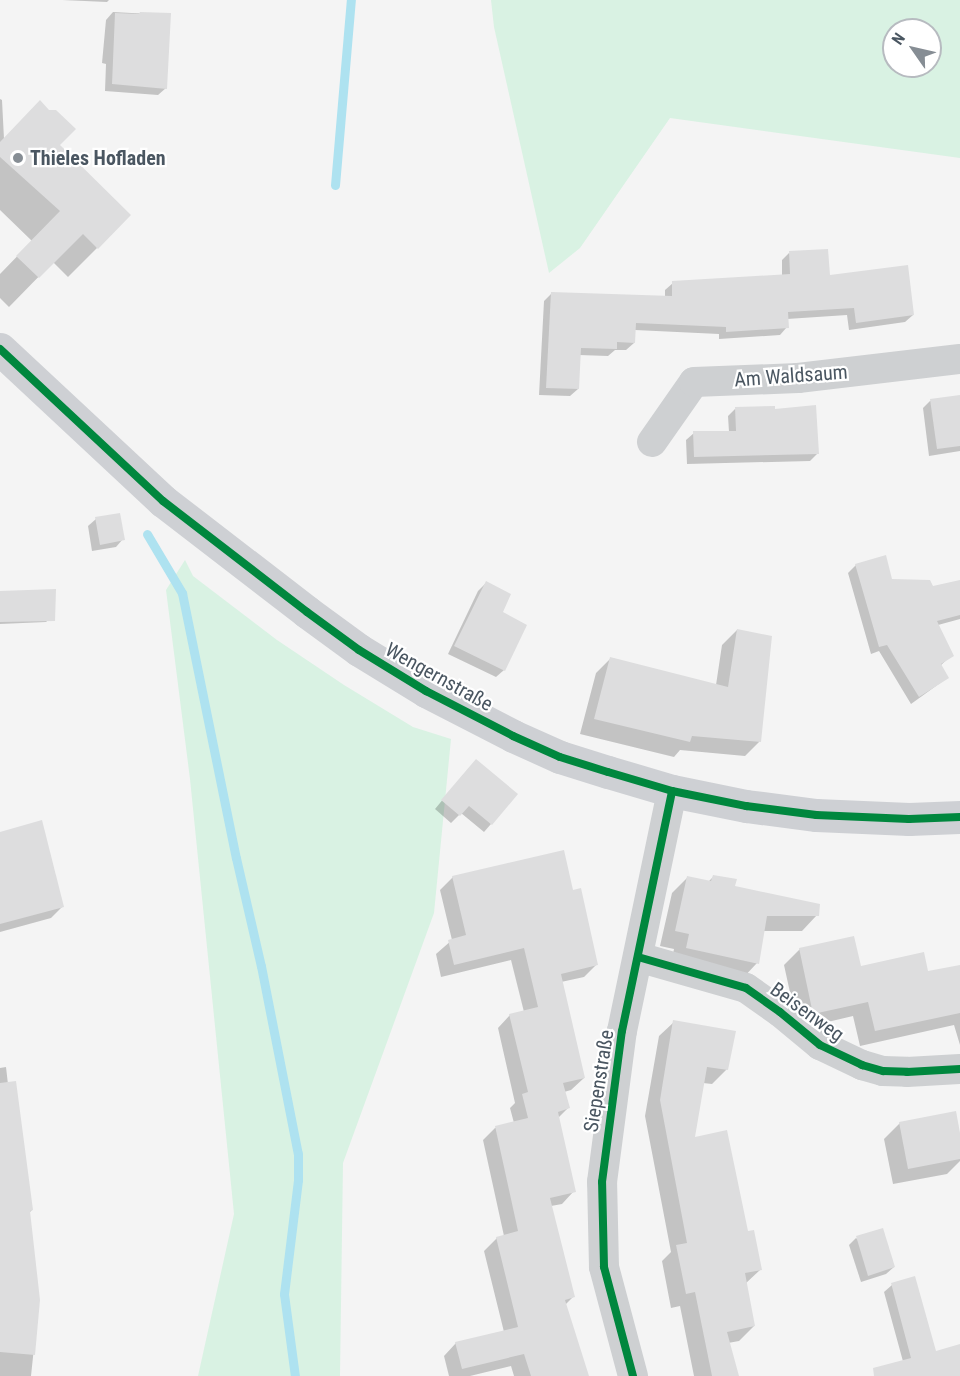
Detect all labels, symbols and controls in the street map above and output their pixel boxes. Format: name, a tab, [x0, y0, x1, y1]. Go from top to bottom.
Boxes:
north arrow	[882, 18, 942, 78]
text: N	[888, 29, 909, 48]
place label: Thieles Hofladen	[30, 146, 166, 170]
marker: Thieles Hofladen	[11, 151, 25, 165]
street label: Am Waldsaum	[733, 360, 849, 392]
street label: Wengernstraße	[381, 638, 497, 716]
street label: Beisenweg	[765, 977, 849, 1047]
street label: Siepenstraße	[579, 1028, 619, 1134]

